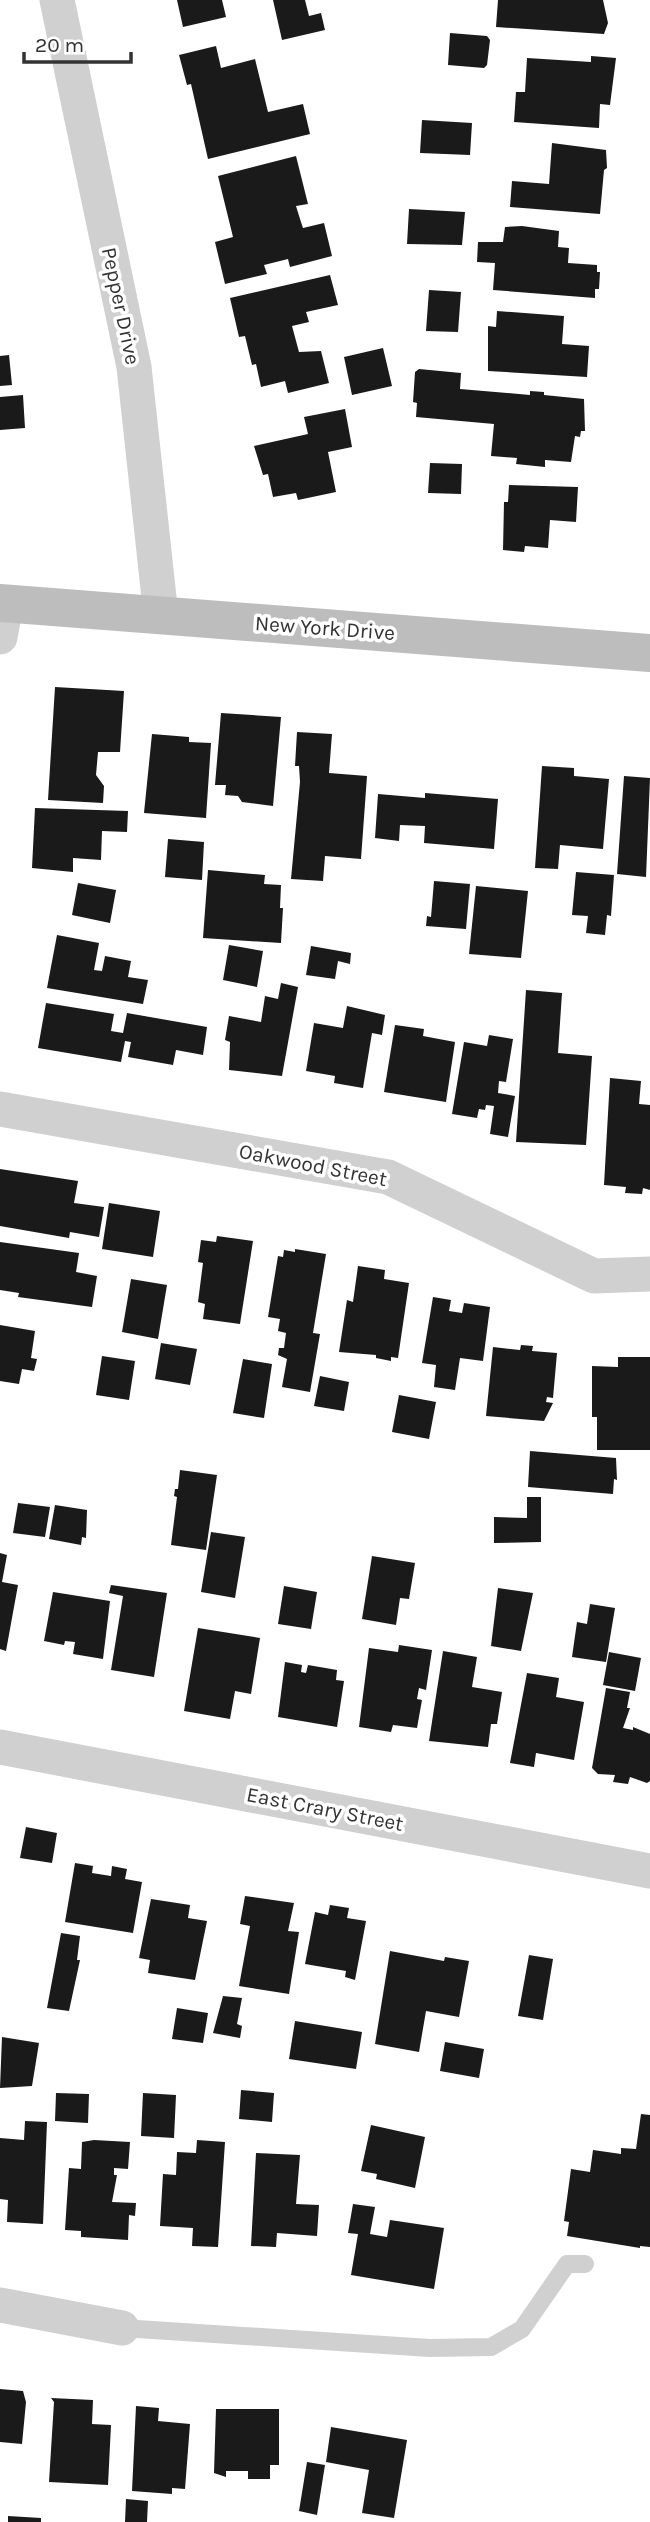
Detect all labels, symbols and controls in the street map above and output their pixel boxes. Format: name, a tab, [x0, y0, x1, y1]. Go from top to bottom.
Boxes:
scale bar	[24, 21, 131, 65]
text: 20 m	[35, 33, 84, 57]
street label: Pepper Drive	[97, 245, 145, 367]
street label: New York Drive	[254, 611, 396, 645]
street label: Oakwood Street	[237, 1139, 389, 1191]
street label: East Crary Street	[245, 1782, 406, 1836]

